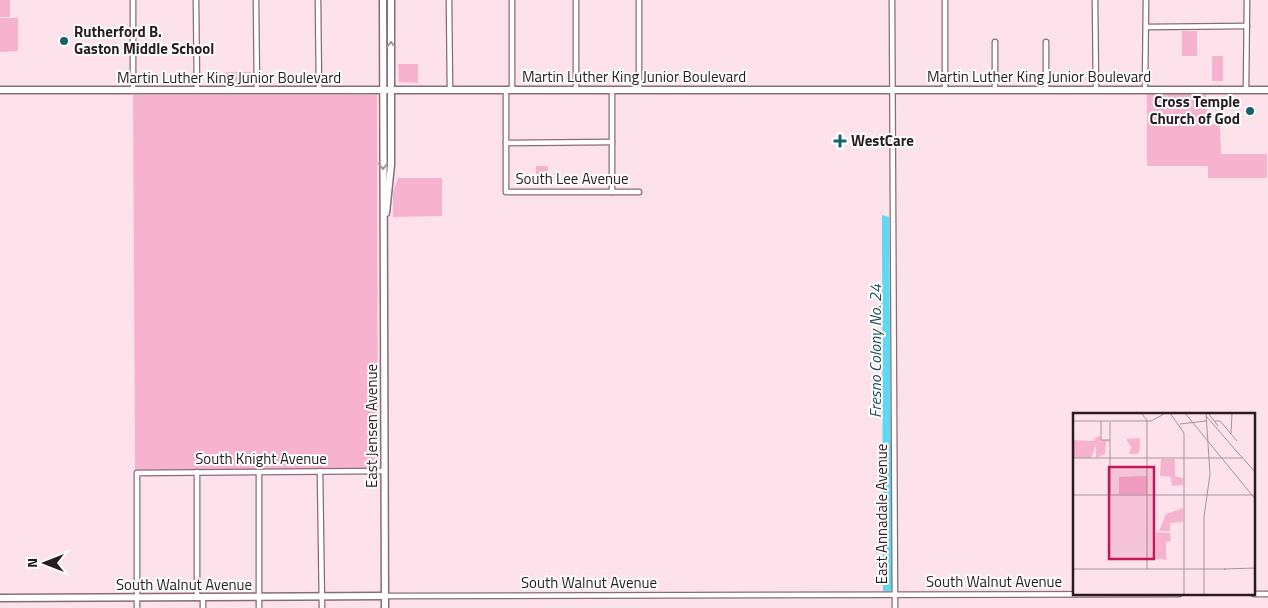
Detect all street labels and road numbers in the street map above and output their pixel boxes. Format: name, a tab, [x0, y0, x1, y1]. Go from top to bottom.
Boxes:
street label: Martin Luther King Junior Boulevard	[522, 65, 746, 88]
street label: Martin Luther King Junior Boulevard	[927, 65, 1151, 88]
street label: Martin Luther King Junior Boulevard	[117, 66, 341, 89]
street label: South Lee Avenue	[515, 167, 629, 190]
street label: East Jensen Avenue	[360, 364, 383, 488]
street label: East Annadale Avenue	[870, 444, 893, 584]
street label: South Knight Avenue	[195, 447, 327, 470]
street label: South Walnut Avenue	[926, 570, 1062, 593]
street label: South Walnut Avenue	[521, 571, 657, 594]
street label: South Walnut Avenue	[116, 573, 252, 596]

